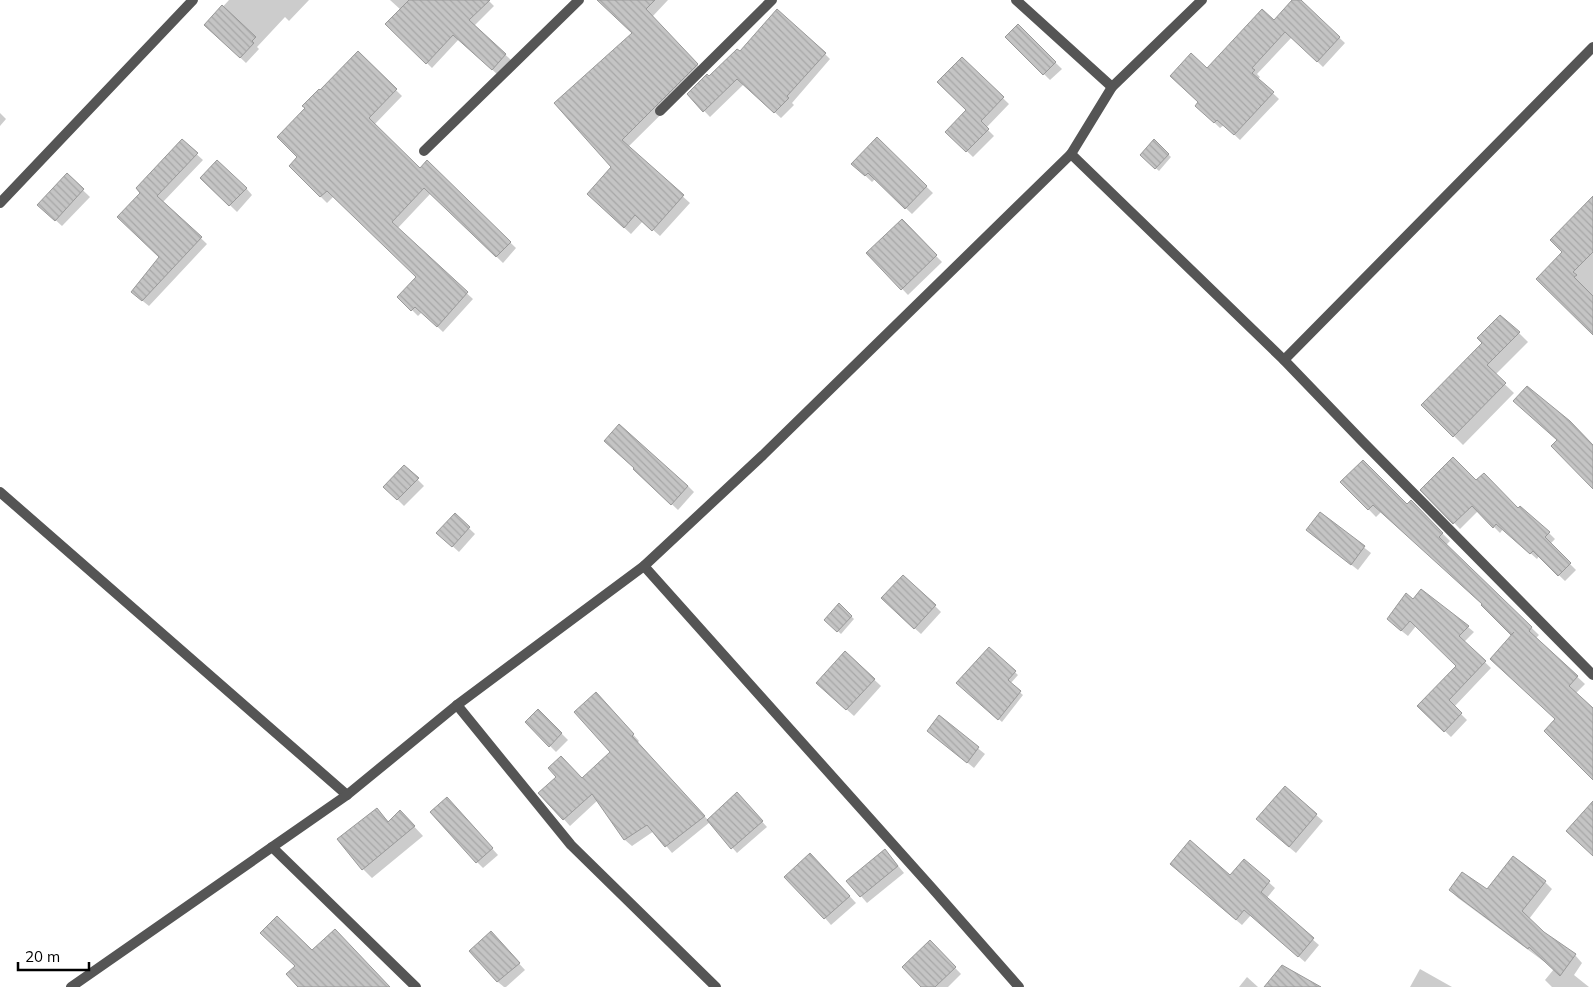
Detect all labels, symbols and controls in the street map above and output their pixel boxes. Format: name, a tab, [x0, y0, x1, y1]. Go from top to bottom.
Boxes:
scale bar	[18, 940, 89, 972]
text: 20 m	[25, 947, 60, 966]

